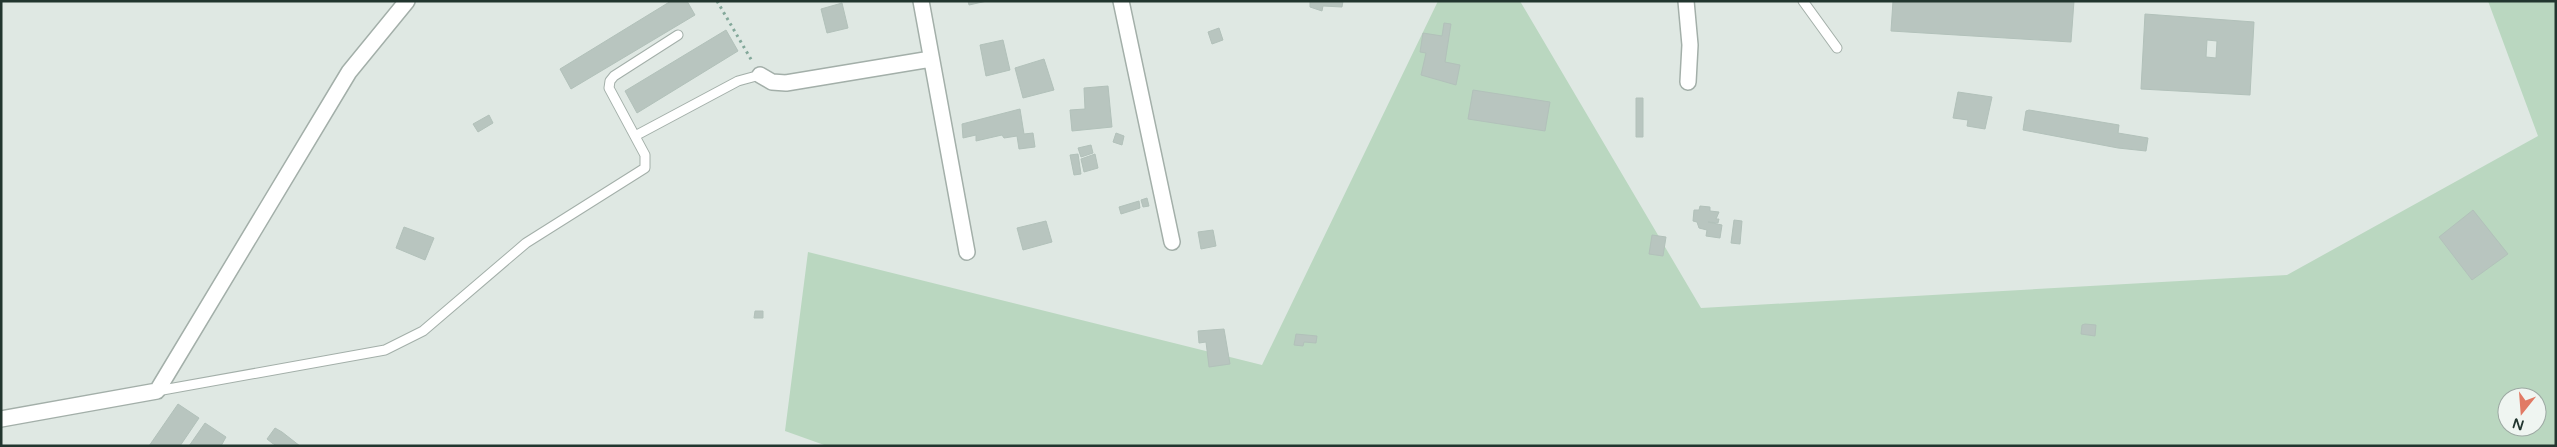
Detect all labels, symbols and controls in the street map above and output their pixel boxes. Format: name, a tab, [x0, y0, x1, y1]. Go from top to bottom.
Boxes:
north arrow	[2497, 387, 2547, 437]
text: N	[2510, 414, 2526, 434]

